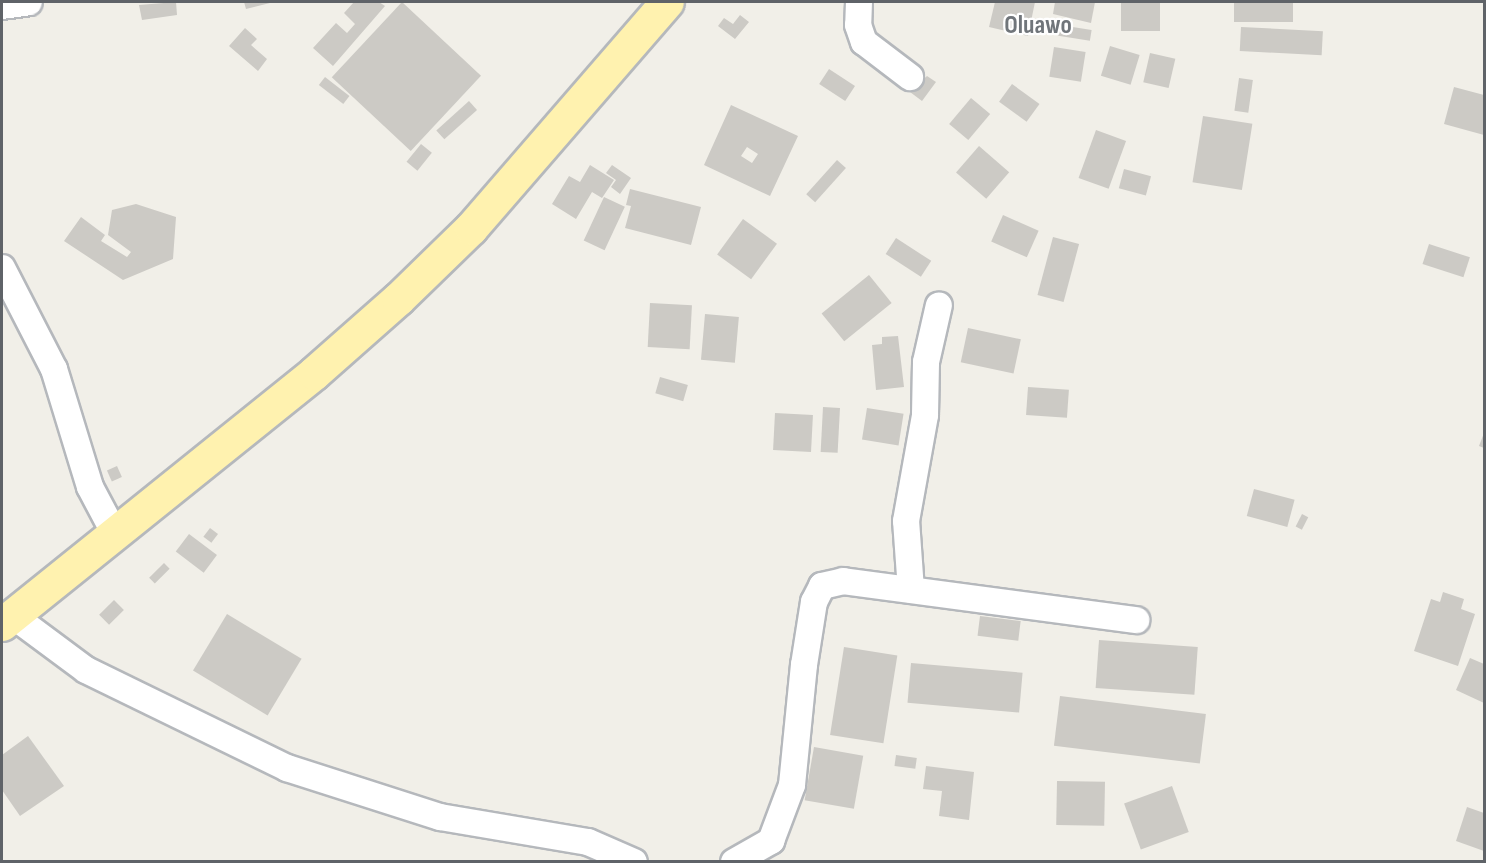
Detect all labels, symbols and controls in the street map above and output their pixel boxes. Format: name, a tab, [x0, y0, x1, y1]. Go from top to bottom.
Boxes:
district label: Oluawo	[1004, 10, 1072, 42]

